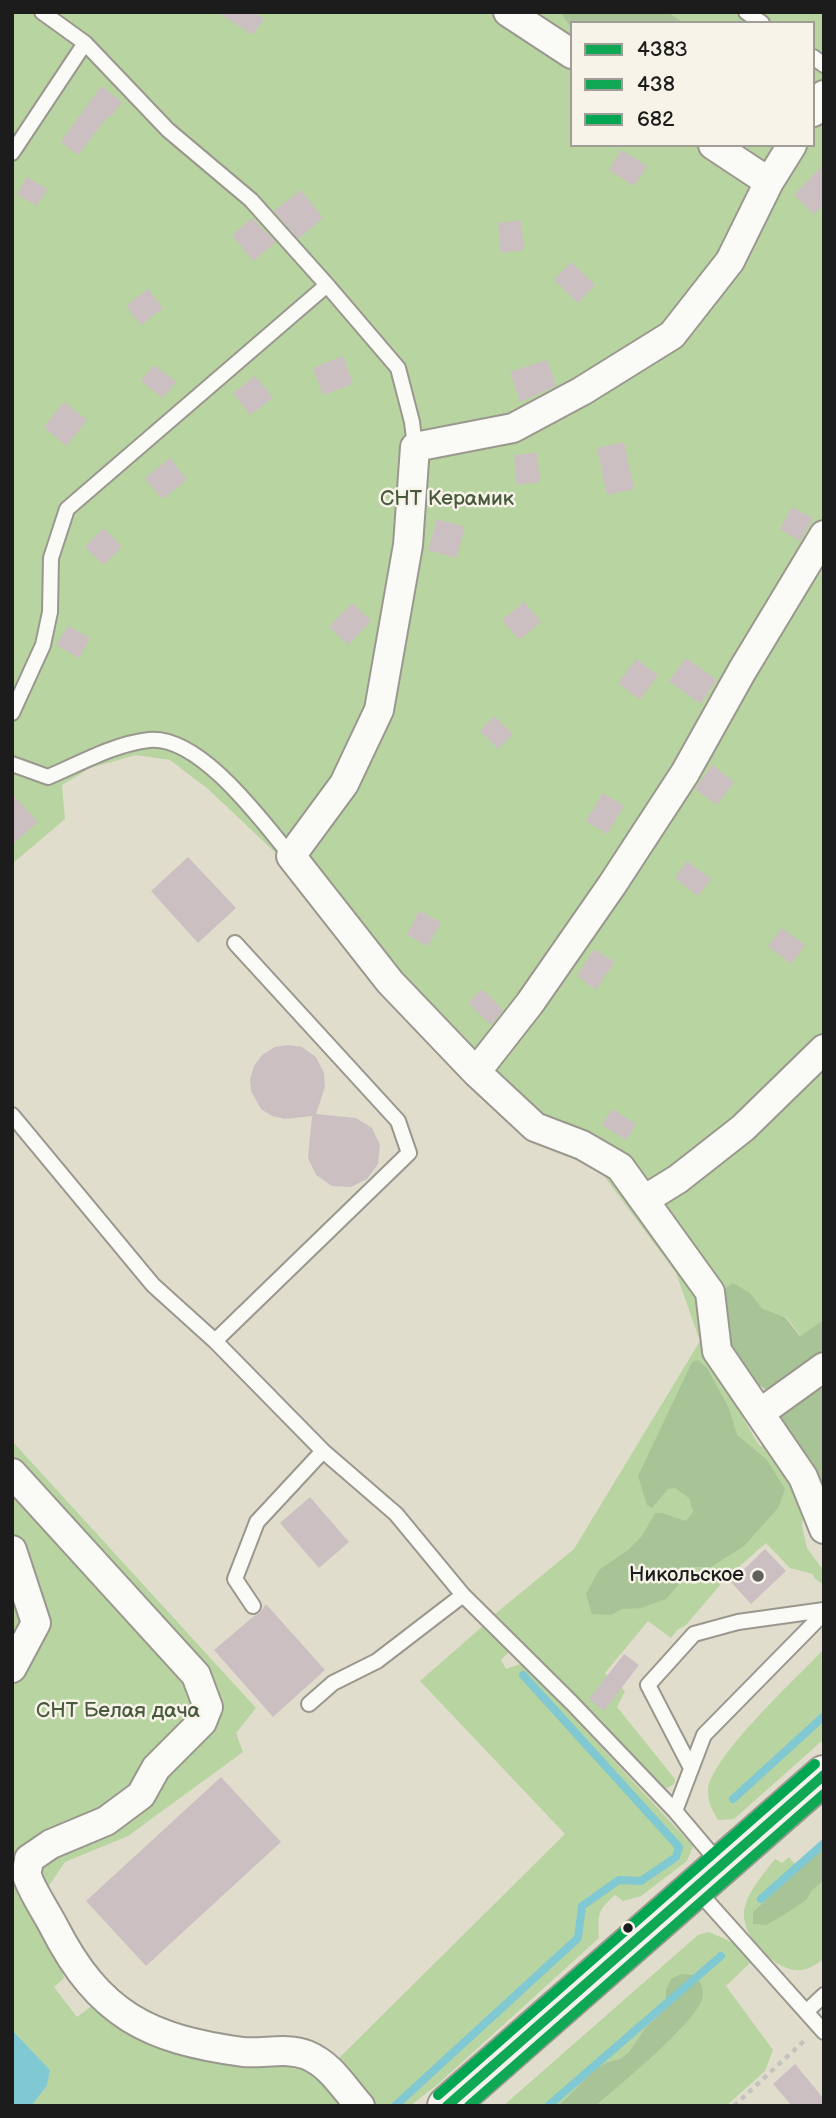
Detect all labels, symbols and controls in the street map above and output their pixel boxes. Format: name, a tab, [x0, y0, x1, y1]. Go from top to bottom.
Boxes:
legend	[570, 21, 815, 147]
text: 438З	[637, 37, 687, 62]
text: 438	[637, 72, 675, 97]
text: 682	[637, 107, 674, 132]
park label: СНТ Керамик	[380, 487, 514, 513]
place label: Никольское	[629, 1563, 744, 1589]
marker: Никольское	[750, 1568, 766, 1584]
park label: СНТ Белая дача	[36, 1699, 200, 1725]
unlabelled marker	[621, 1921, 635, 1935]

